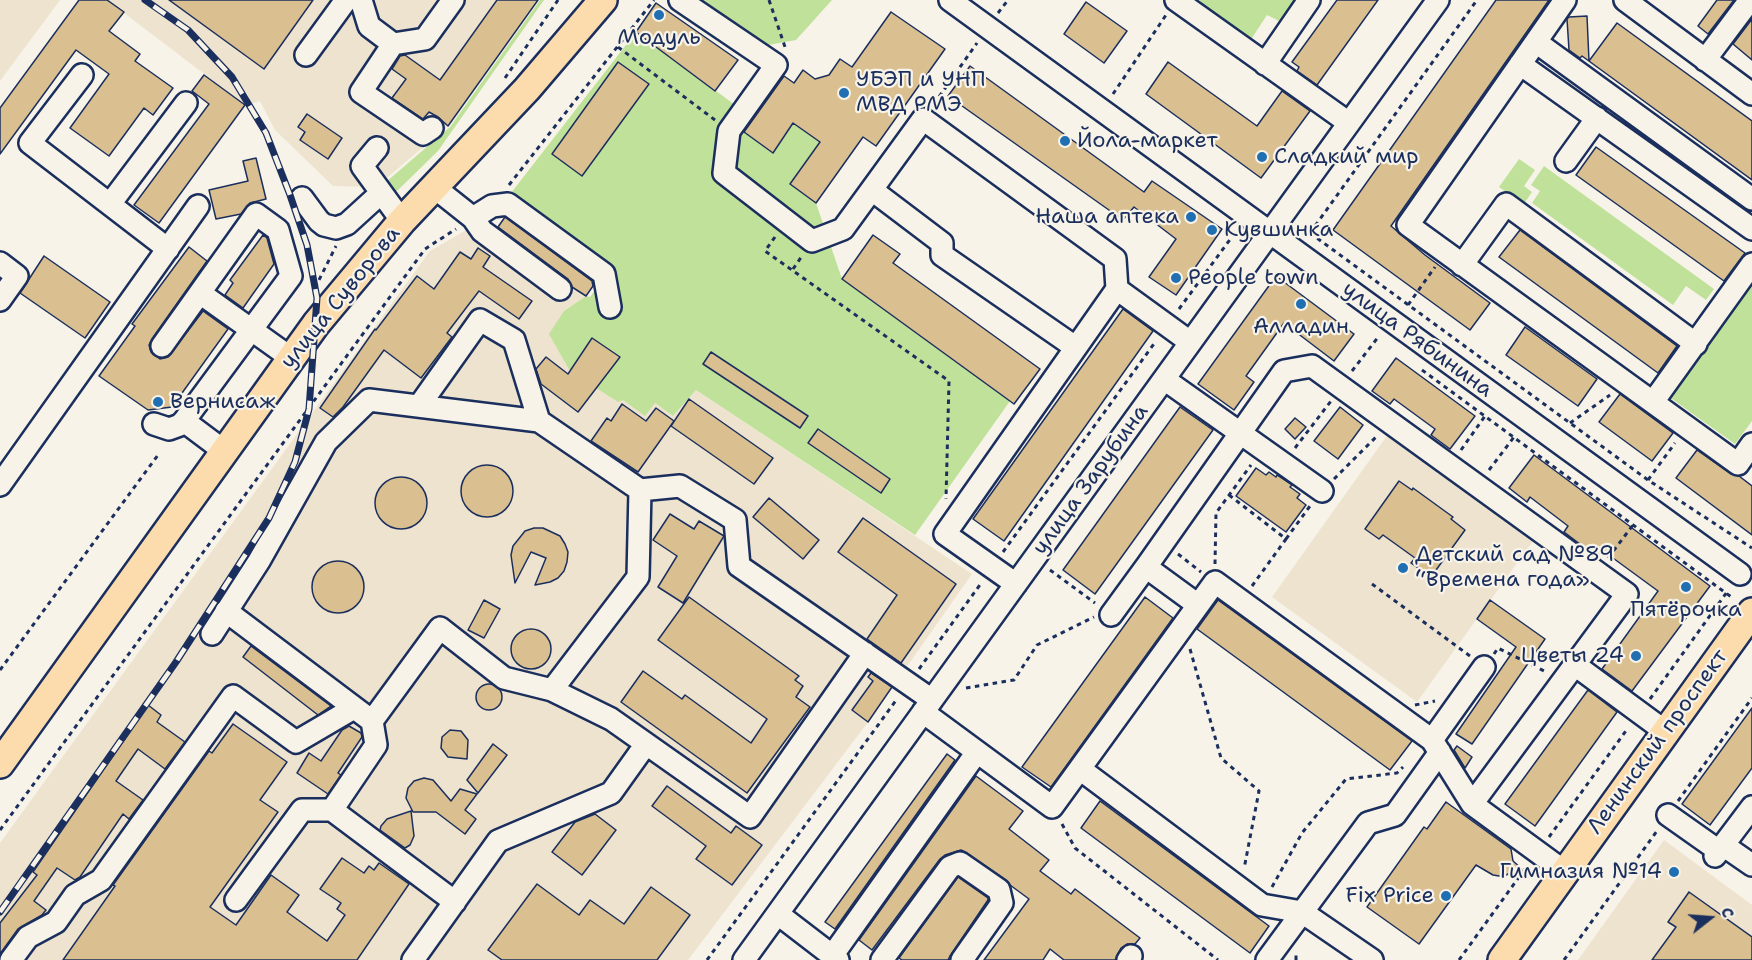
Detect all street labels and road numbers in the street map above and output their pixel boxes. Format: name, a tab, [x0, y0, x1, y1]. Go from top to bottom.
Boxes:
street label: улица Суворова	[276, 222, 406, 374]
street label: улица Рябинина	[1337, 277, 1497, 403]
street label: улица Зарубина	[1028, 400, 1154, 560]
street label: Ленинский проспект	[1582, 644, 1734, 840]

